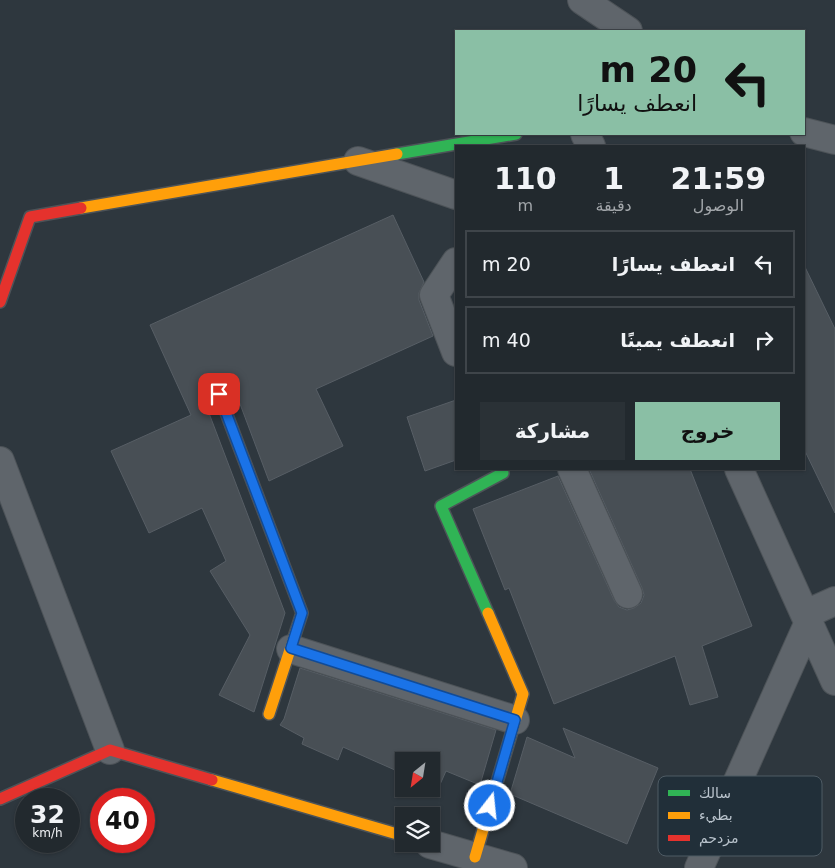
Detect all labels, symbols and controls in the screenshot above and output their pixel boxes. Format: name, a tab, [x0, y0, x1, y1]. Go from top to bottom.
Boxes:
text: 20 m	[600, 50, 697, 90]
icon: left	[715, 50, 780, 115]
text: انعطف يسارًا	[577, 91, 697, 116]
text: 110	[494, 161, 557, 196]
text: 1	[603, 161, 624, 196]
text: 21:59	[671, 161, 766, 196]
text: m	[517, 196, 533, 215]
text: دقيقة	[595, 196, 632, 215]
text: الوصول	[693, 196, 744, 215]
icon: left	[750, 250, 778, 278]
text: 20 m	[482, 253, 531, 275]
text: انعطف يسارًا	[612, 253, 735, 275]
icon: right	[750, 326, 778, 354]
text: 40 m	[482, 329, 531, 351]
text: انعطف يمينًا	[620, 329, 735, 351]
pin	[198, 373, 240, 415]
icon: arrive	[205, 380, 233, 408]
button: مشاركة	[480, 402, 625, 460]
button: خروج	[635, 402, 780, 460]
north arrow	[395, 752, 440, 798]
map controls	[395, 752, 440, 852]
legend	[658, 776, 822, 856]
position arrow	[463, 779, 515, 831]
text: سالك	[699, 785, 731, 801]
speed limit sign: 40	[90, 788, 155, 853]
text: 32	[30, 800, 65, 829]
button: layers	[395, 807, 440, 852]
text: بطيء	[699, 807, 733, 824]
text: km/h	[32, 826, 63, 840]
text: مزدحم	[699, 830, 738, 847]

